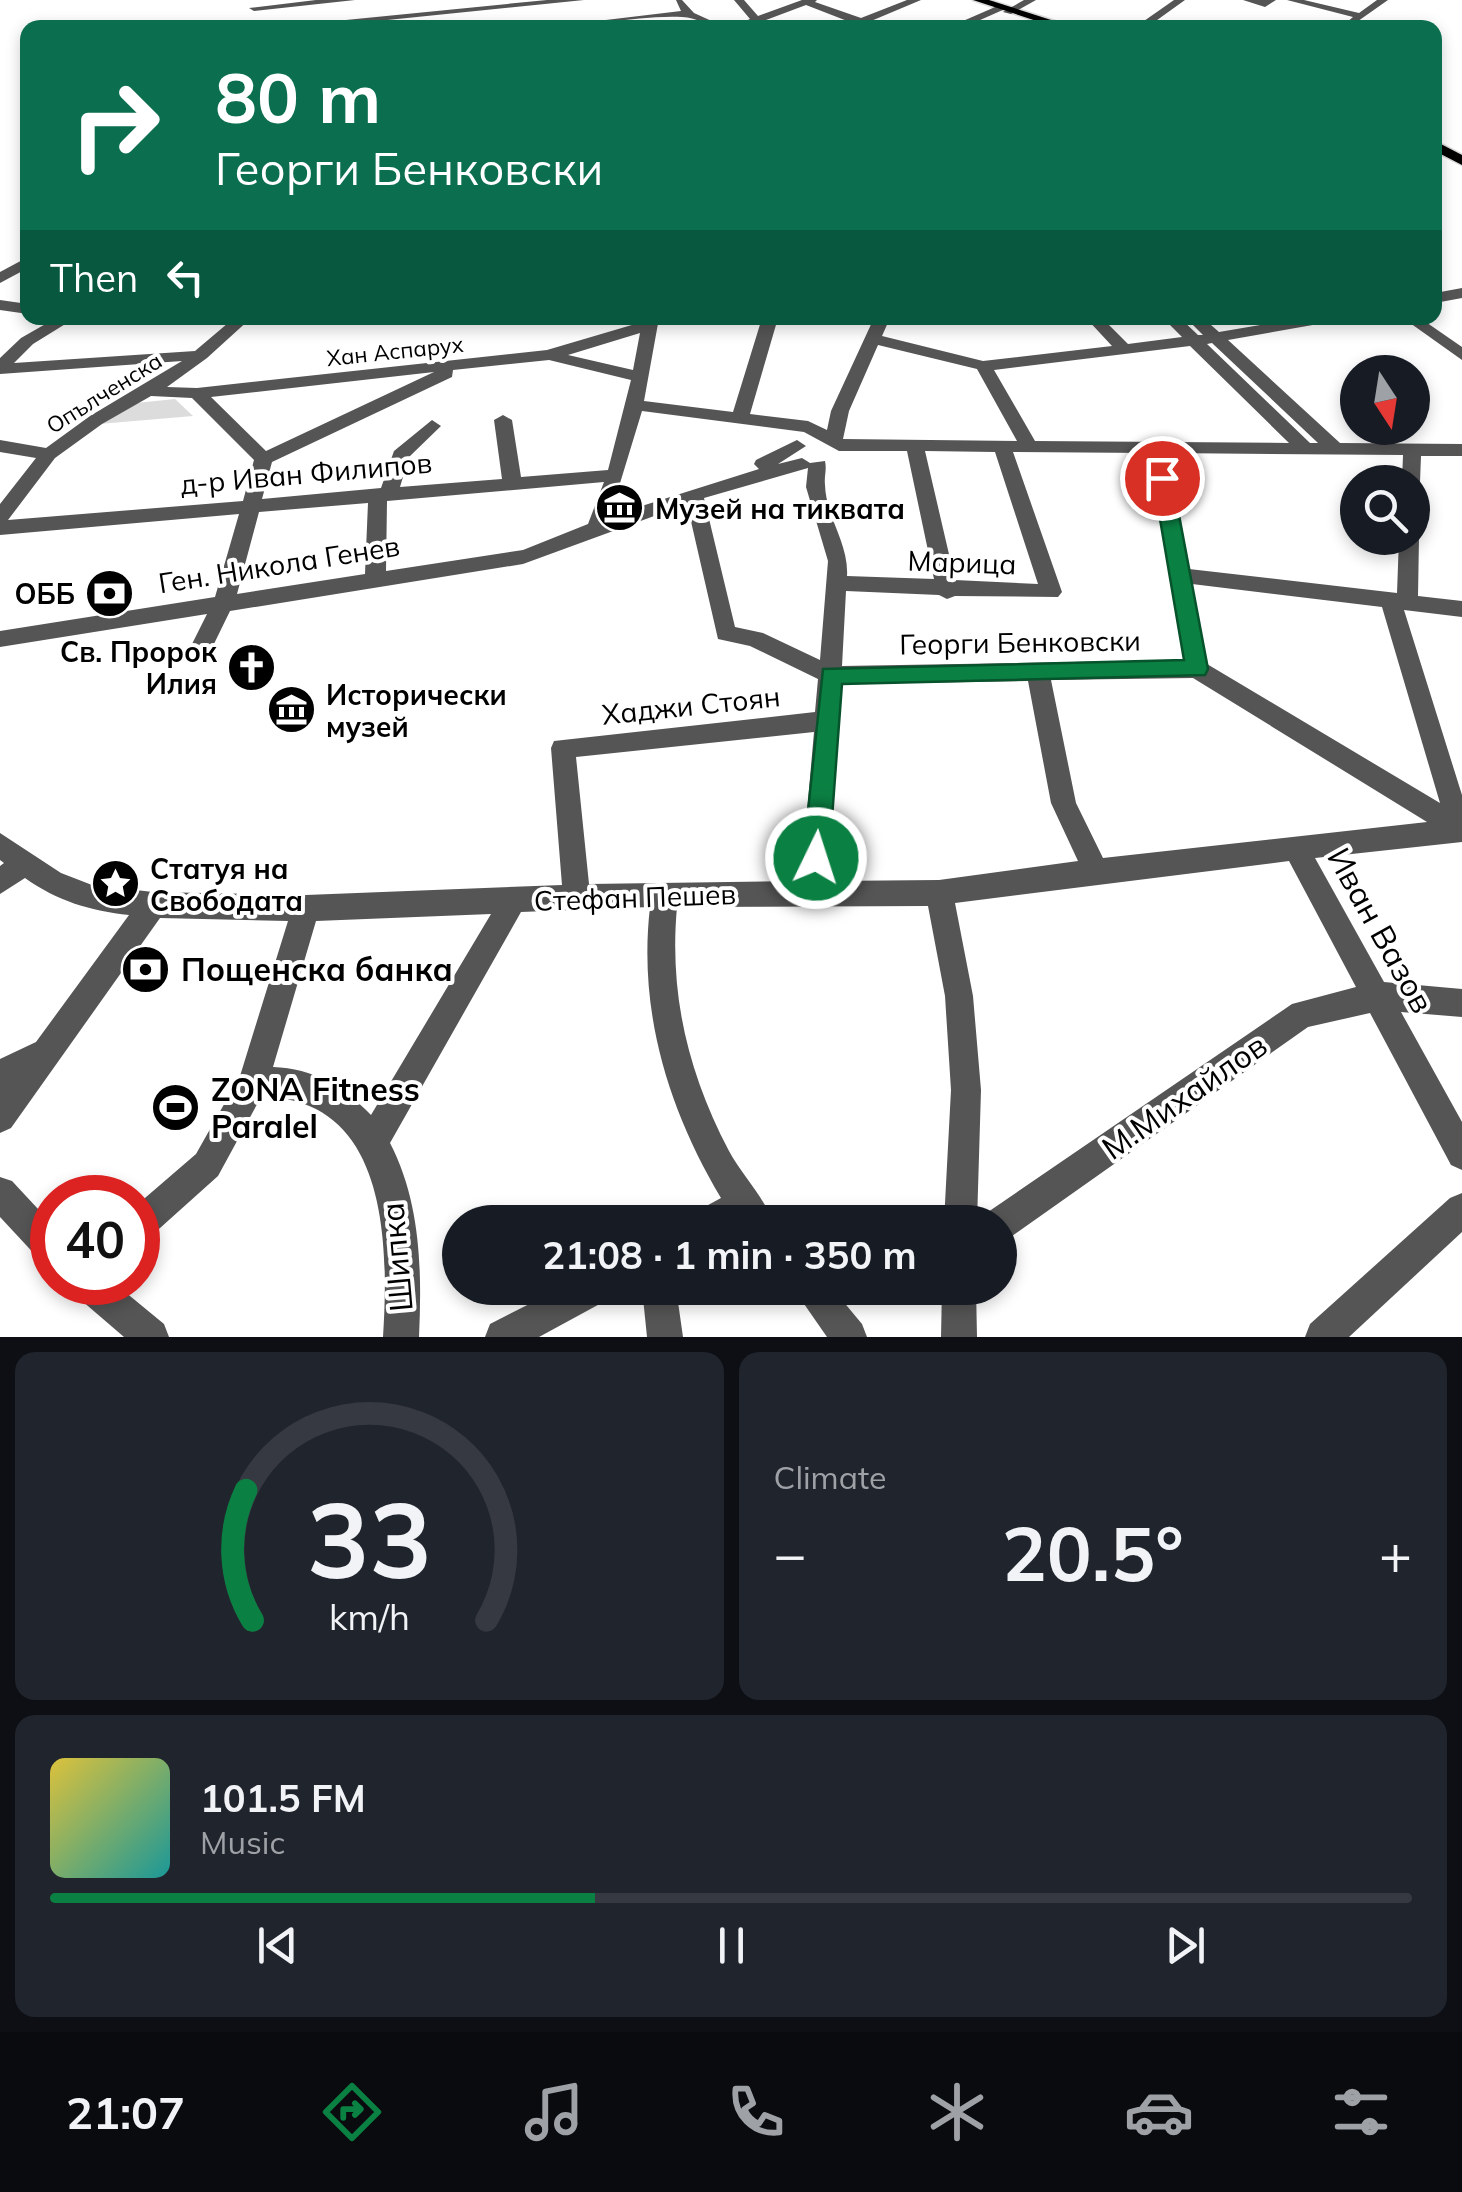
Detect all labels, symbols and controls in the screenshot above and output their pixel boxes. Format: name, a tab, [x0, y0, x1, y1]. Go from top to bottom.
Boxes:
text: 80 m	[215, 53, 381, 141]
icon: right	[50, 60, 180, 190]
text: Георги Бенковски	[215, 140, 603, 196]
icon: left	[158, 250, 213, 305]
text: Then	[50, 254, 138, 302]
street label: Хан Аспарух	[325, 330, 465, 372]
street label: Опълченска	[41, 346, 167, 440]
north arrow	[1340, 355, 1430, 445]
map controls	[1340, 355, 1430, 555]
pin	[1120, 436, 1205, 521]
street label: д-р Иван Филипов	[179, 445, 433, 501]
icon: arrive	[1135, 451, 1190, 506]
button: search	[1340, 465, 1430, 555]
museum icon: Музей на тиквата	[594, 482, 646, 534]
place label: Музей на тиквата	[655, 491, 905, 526]
street label: Ген. Никола Генев	[156, 528, 402, 600]
street label: Марица	[907, 543, 1017, 581]
bank icon: ОББ	[84, 567, 136, 619]
place label: ОББ	[14, 576, 75, 611]
street label: Георги Бенковски	[899, 622, 1141, 662]
place label: Св. Пророк Илия	[60, 634, 218, 701]
church icon: Св. Пророк Илия	[226, 641, 278, 693]
place label: Исторически музей	[326, 677, 507, 744]
street label: Хаджи Стоян	[600, 678, 782, 732]
museum icon: Исторически музей	[265, 684, 317, 736]
position arrow	[764, 806, 868, 910]
street label: Иван Вазов	[1319, 840, 1443, 1020]
place label: Статуя на Свободата	[150, 851, 303, 918]
place icon: Статуя на Свободата	[89, 858, 141, 910]
street label: Стефан Пешев	[533, 876, 737, 918]
bank icon: Пощенска банка	[120, 943, 172, 995]
place label: Пощенска банка	[181, 949, 453, 989]
street label: М.Михайлов	[1094, 1024, 1274, 1168]
place label: ZONA Fitness Paralel	[211, 1069, 420, 1146]
sports icon: ZONA Fitness Paralel	[150, 1081, 202, 1133]
speed limit sign: 40	[30, 1175, 160, 1305]
street label: Шипка	[371, 1201, 421, 1313]
text: 21:08 · 1 min · 350 m	[542, 1231, 917, 1279]
text: Climate	[774, 1457, 886, 1497]
text: 33	[307, 1473, 432, 1604]
text: 20.5°	[1002, 1506, 1184, 1600]
text: −	[774, 1519, 807, 1588]
text: +	[1379, 1519, 1412, 1588]
text: km/h	[329, 1594, 410, 1639]
text: 101.5 FM	[200, 1774, 366, 1822]
text: Music	[200, 1822, 285, 1862]
icon: previous	[250, 1918, 305, 1973]
icon: pause	[704, 1918, 759, 1973]
icon: next	[1158, 1918, 1213, 1973]
icon: directions	[317, 2077, 387, 2147]
icon: music	[519, 2077, 589, 2147]
icon: phone	[721, 2077, 791, 2147]
icon: climate	[922, 2077, 992, 2147]
icon: car	[1124, 2077, 1194, 2147]
icon: filters	[1326, 2077, 1396, 2147]
text: 21:07	[66, 2084, 185, 2140]

